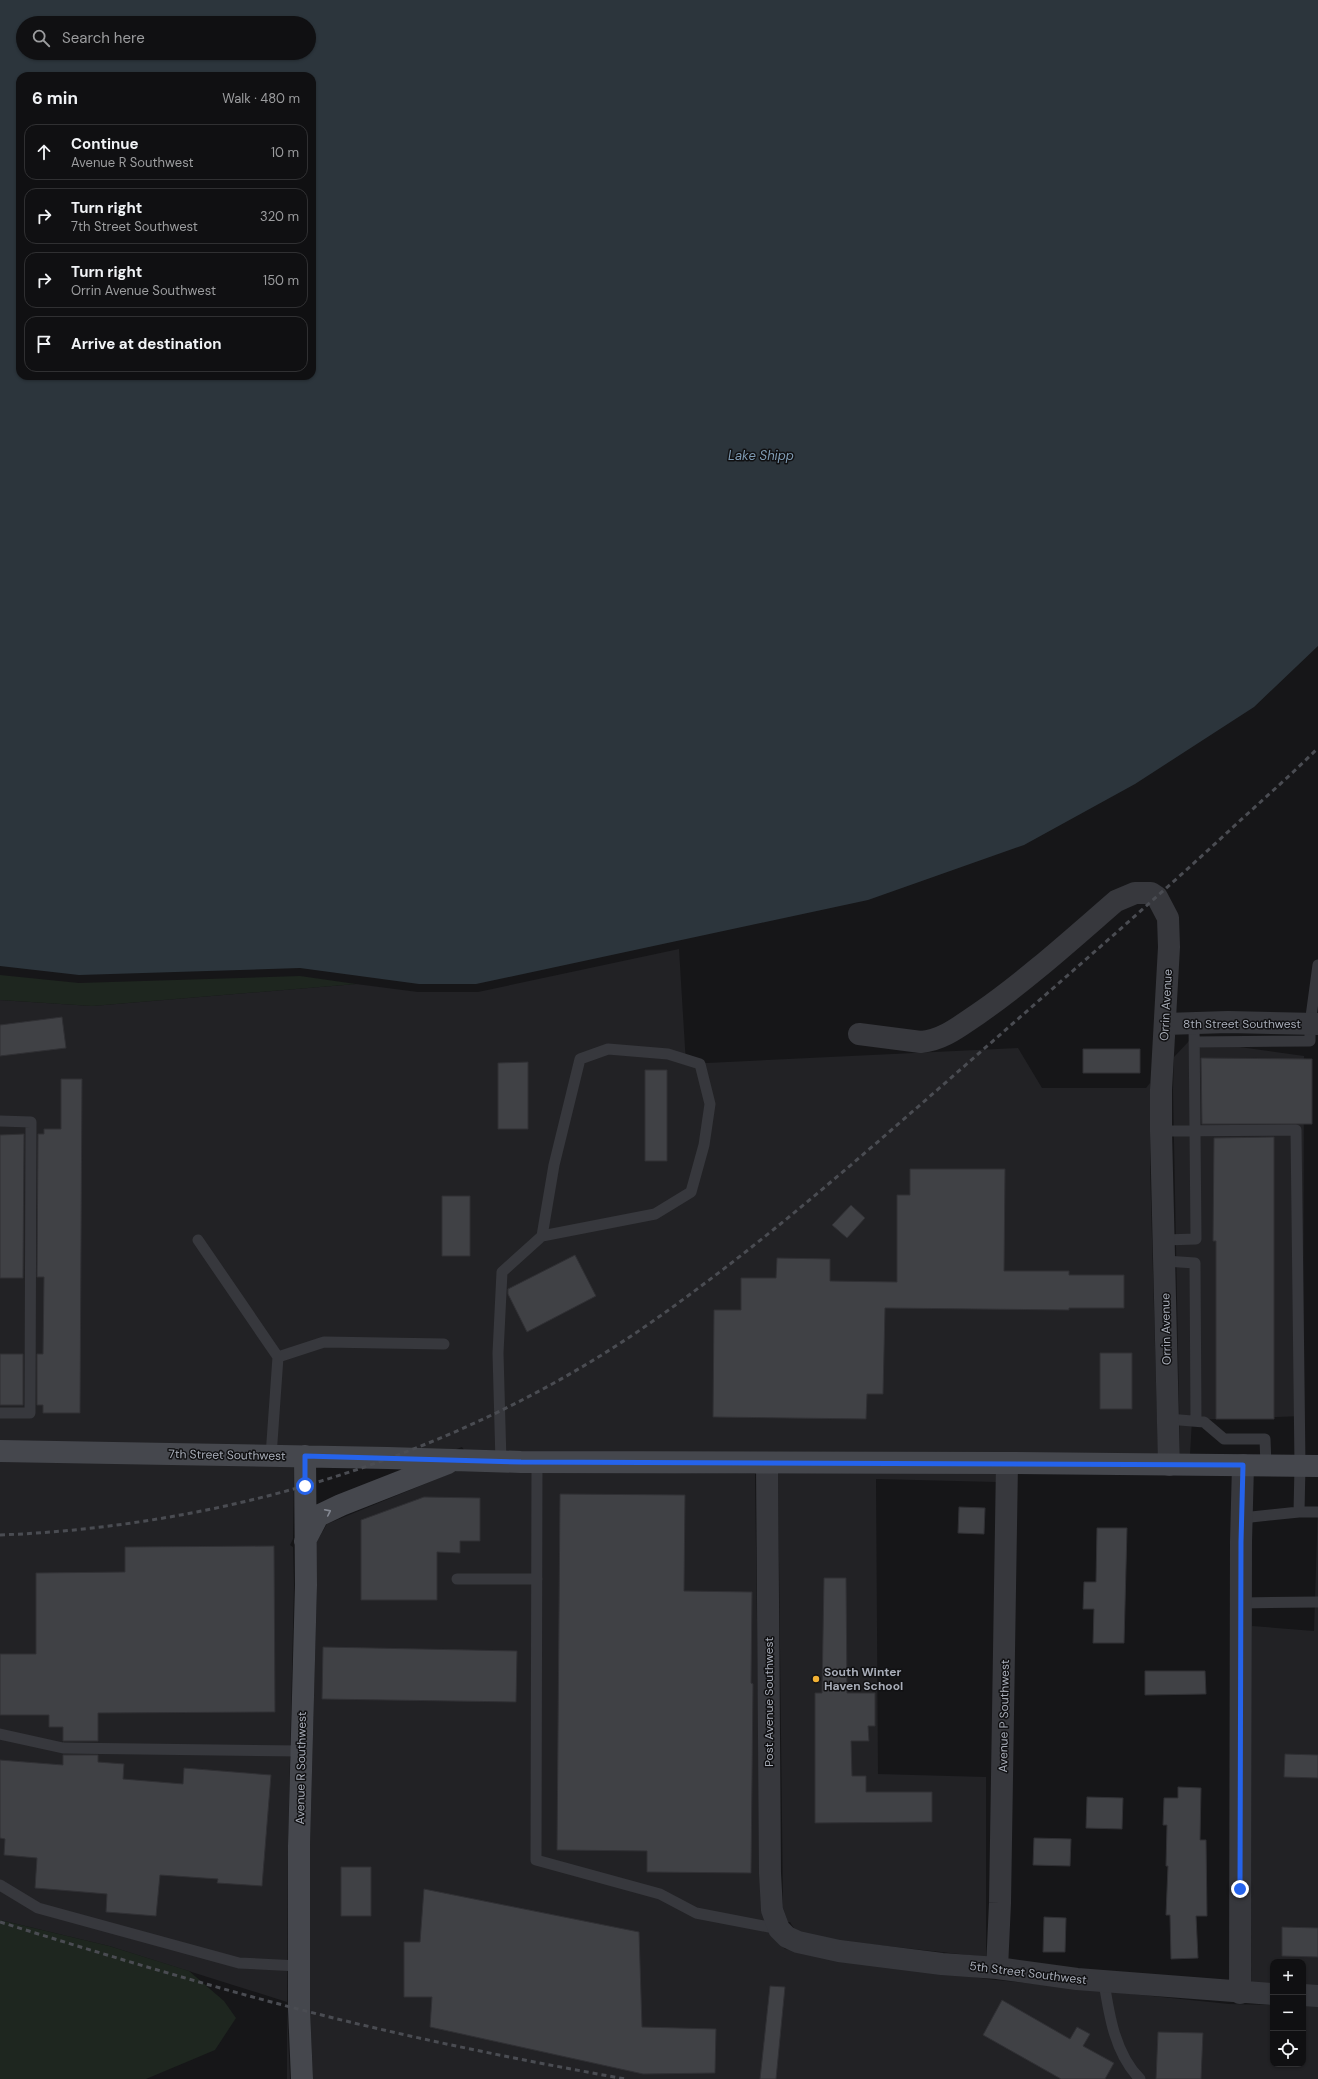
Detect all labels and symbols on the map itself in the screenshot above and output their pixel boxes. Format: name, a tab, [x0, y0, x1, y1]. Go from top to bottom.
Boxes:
water label: Lake Shipp	[728, 447, 794, 464]
street label: Orrin Avenue	[1156, 968, 1176, 1041]
street label: 8th Street Southwest	[1183, 1016, 1301, 1032]
street label: Orrin Avenue	[1157, 1293, 1175, 1365]
street label: 7th Street Southwest	[168, 1446, 286, 1464]
route start	[296, 1477, 314, 1495]
one-way arrow	[324, 1509, 331, 1517]
street label: Post Avenue Southwest	[761, 1637, 777, 1767]
street label: Avenue P Southwest	[995, 1659, 1013, 1773]
place label: South Winter Haven School	[824, 1664, 903, 1694]
marker: South Winter Haven School	[811, 1674, 821, 1684]
street label: Avenue R Southwest	[292, 1711, 310, 1825]
route end	[1231, 1880, 1249, 1898]
street label: 5th Street Southwest	[968, 1958, 1088, 1988]

